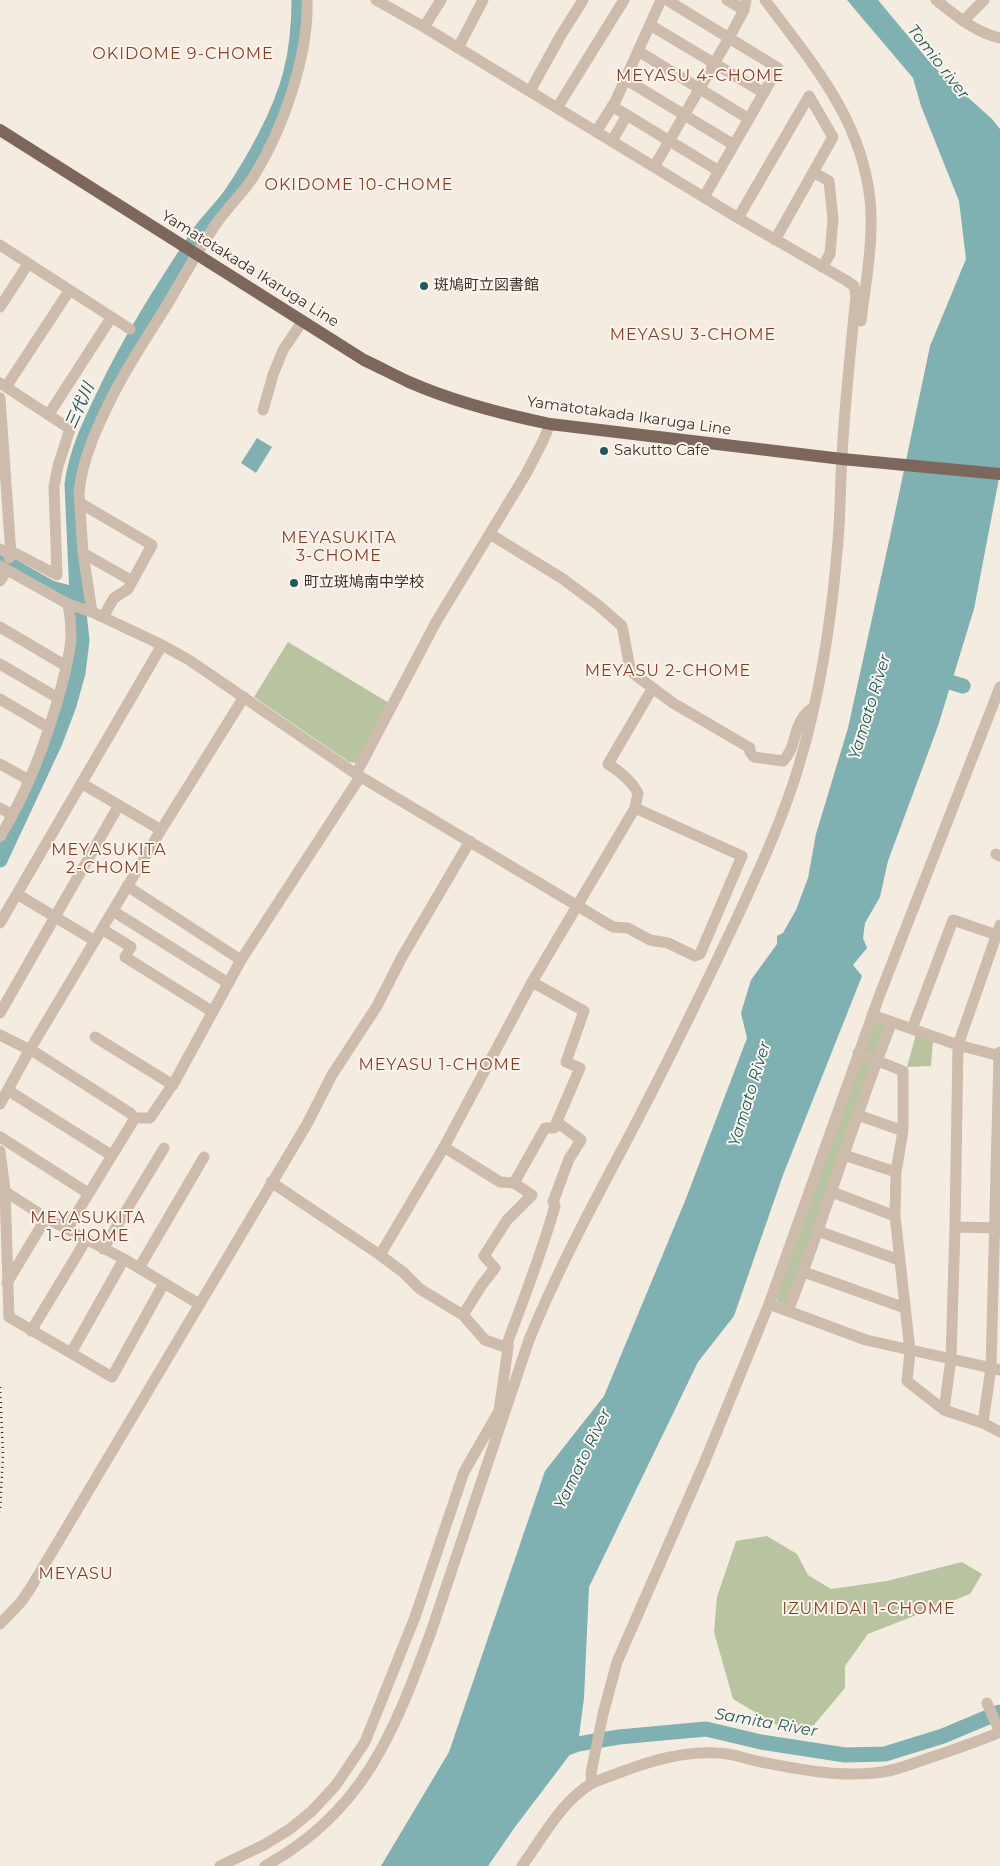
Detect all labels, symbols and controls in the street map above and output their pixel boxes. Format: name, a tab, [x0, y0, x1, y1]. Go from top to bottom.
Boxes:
water label: Tomio river	[903, 21, 973, 103]
district label: OKIDOME 9-CHOME	[90, 44, 276, 64]
district label: MEYASU 4-CHOME	[614, 66, 786, 86]
district label: OKIDOME 10-CHOME	[263, 175, 455, 195]
street label: Yamatotakada Ikaruga Line	[158, 207, 342, 331]
place label: 斑鳩町立図書館	[434, 277, 539, 295]
marker: 斑鳩町立図書館	[418, 280, 430, 292]
district label: MEYASU 3-CHOME	[608, 325, 778, 345]
water label: 三代川	[61, 380, 99, 432]
street label: Yamatotakada Ikaruga Line	[526, 393, 732, 439]
place label: Sakutto Cafe	[614, 442, 709, 460]
marker: Sakutto Cafe	[598, 445, 610, 457]
district label: MEYASUKITA 3-CHOME	[280, 528, 398, 566]
place label: 町立斑鳩南中学校	[304, 574, 424, 592]
marker: 町立斑鳩南中学校	[288, 577, 300, 589]
water label: Yamato River	[845, 652, 895, 762]
district label: MEYASU 2-CHOME	[583, 661, 753, 681]
district label: MEYASUKITA 2-CHOME	[50, 840, 168, 878]
water label: Yamato River	[725, 1039, 775, 1149]
district label: MEYASU 1-CHOME	[357, 1055, 523, 1075]
district label: MEYASUKITA 1-CHOME	[29, 1208, 147, 1246]
water label: Yamato River	[550, 1406, 616, 1512]
district label: MEYASU	[38, 1564, 114, 1584]
district label: IZUMIDAI 1-CHOME	[780, 1599, 958, 1619]
water label: Samita River	[713, 1705, 819, 1741]

